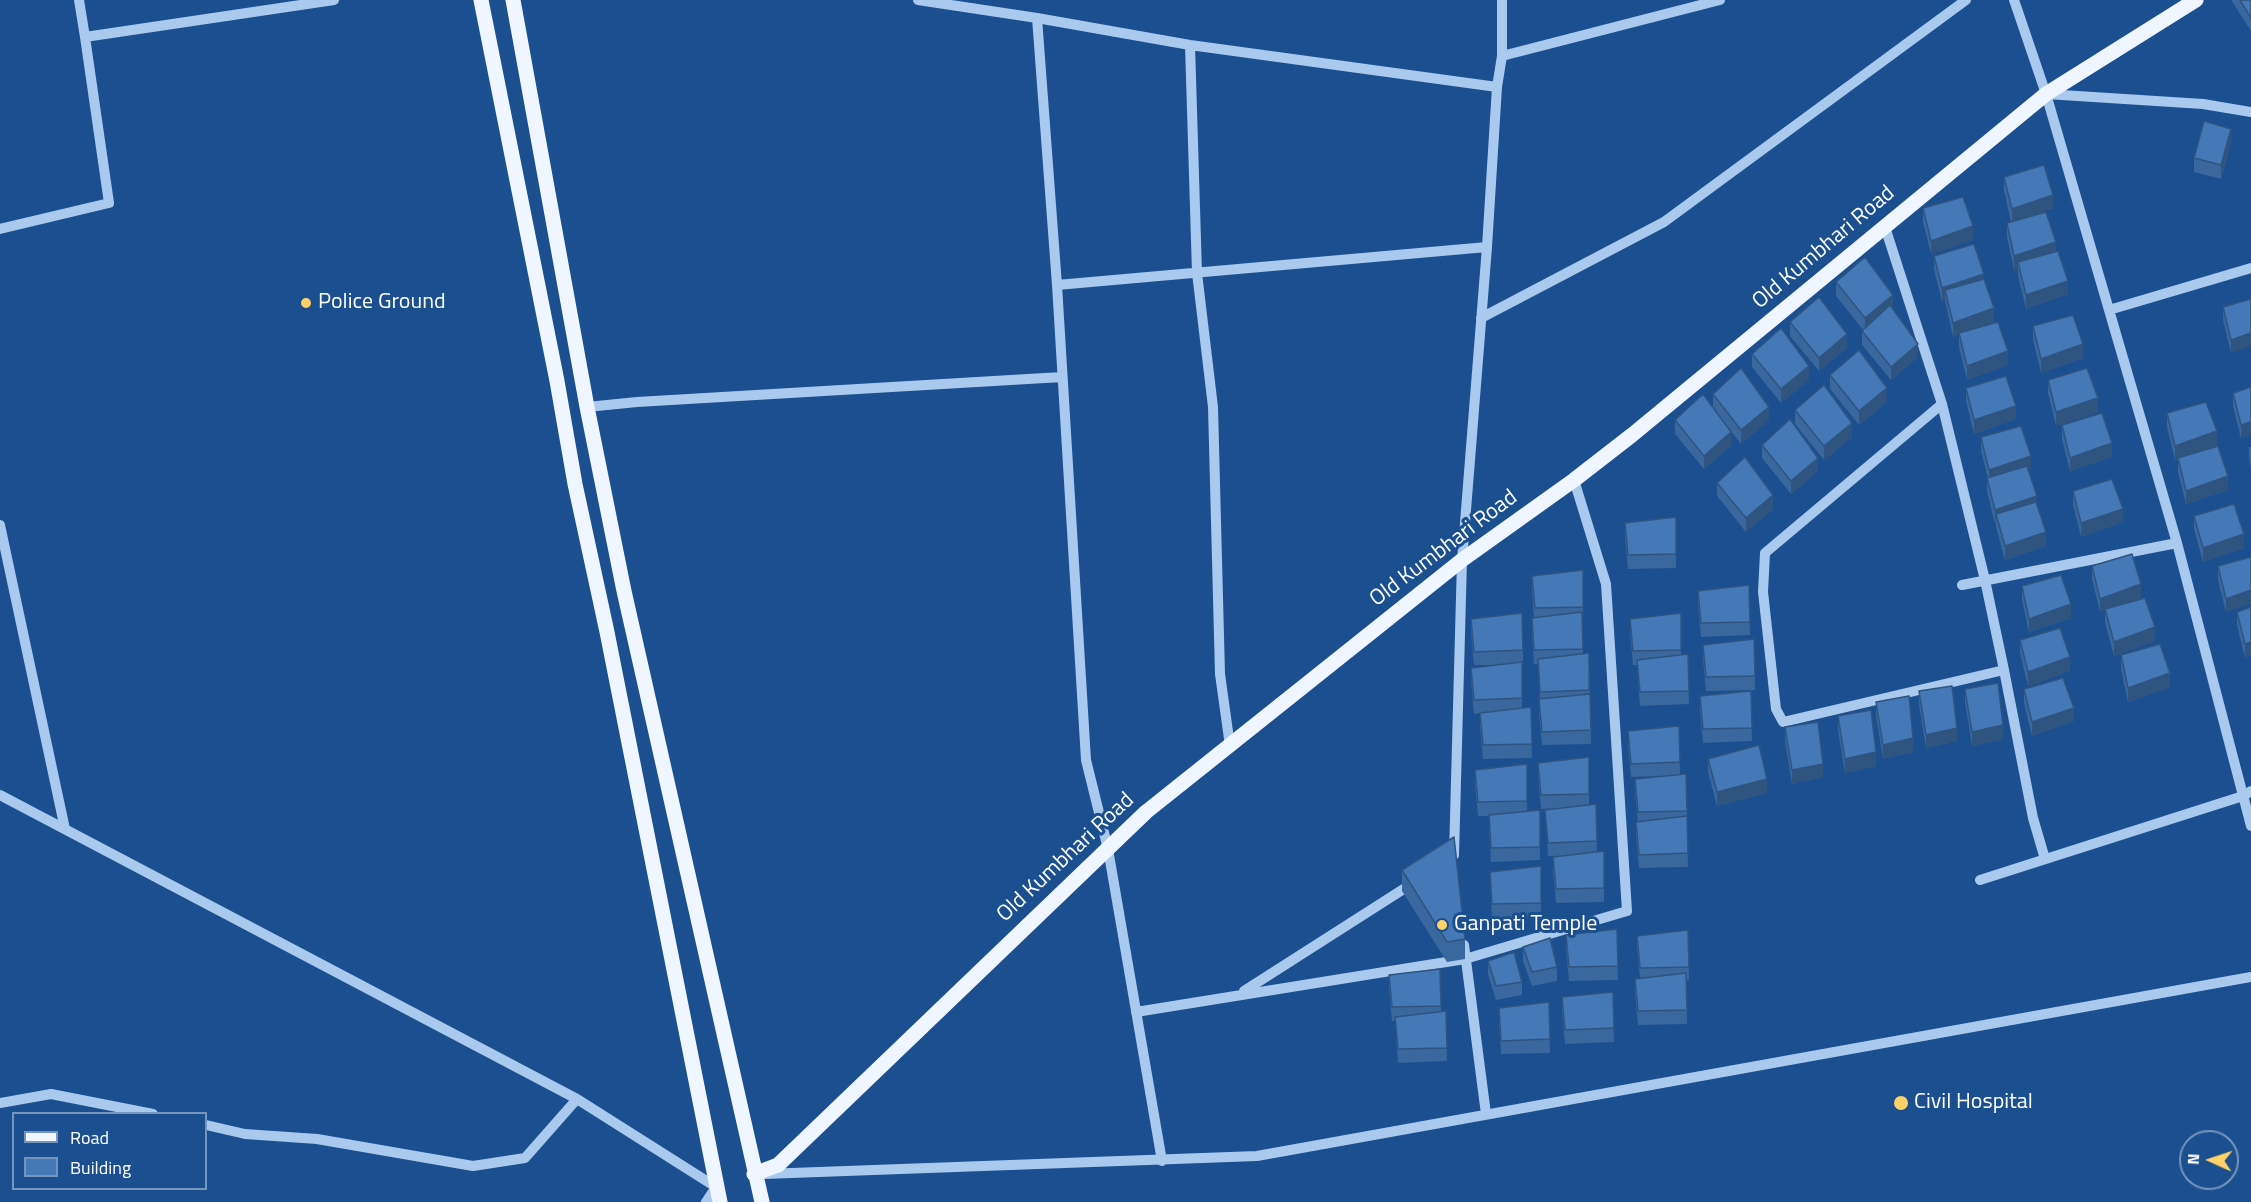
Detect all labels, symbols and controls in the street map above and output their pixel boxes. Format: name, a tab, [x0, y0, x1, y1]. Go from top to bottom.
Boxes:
street label: Old Kumbhari Road	[1747, 181, 1901, 315]
place label: Police Ground	[318, 290, 446, 316]
marker: Police Ground	[299, 296, 313, 310]
street label: Old Kumbhari Road	[1365, 485, 1523, 613]
street label: Old Kumbhari Road	[992, 788, 1140, 928]
place label: Ganpati Temple	[1454, 912, 1597, 938]
marker: Ganpati Temple	[1435, 918, 1449, 932]
place label: Civil Hospital	[1914, 1090, 2033, 1116]
marker: Civil Hospital	[1892, 1094, 1910, 1112]
legend	[12, 1112, 207, 1190]
text: Road	[70, 1124, 109, 1151]
north arrow	[2179, 1130, 2239, 1190]
text: N	[2181, 1153, 2205, 1165]
text: Building	[70, 1154, 131, 1181]

